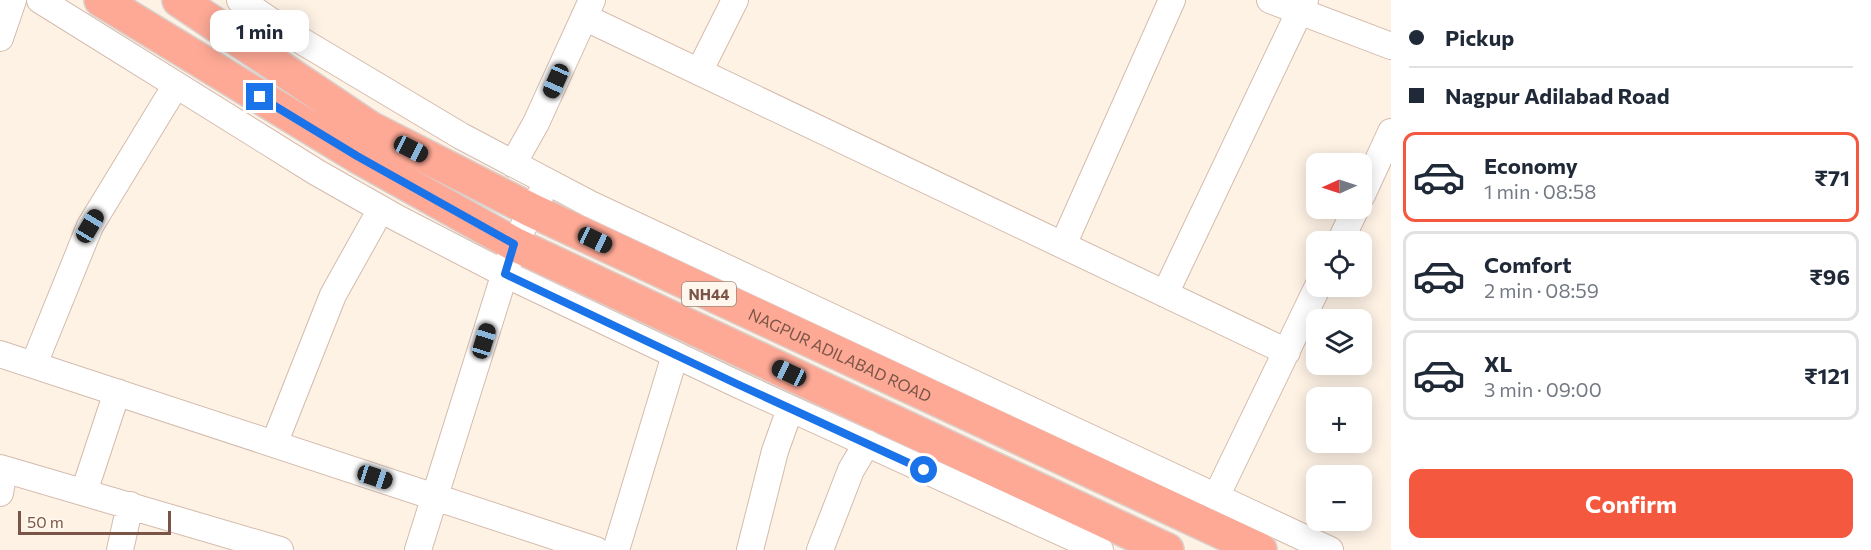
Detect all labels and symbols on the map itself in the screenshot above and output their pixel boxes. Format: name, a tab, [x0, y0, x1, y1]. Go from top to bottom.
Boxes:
callout: 1 min	[210, 10, 310, 52]
car	[540, 61, 572, 101]
route end	[246, 83, 273, 110]
car	[391, 133, 431, 165]
north arrow	[1306, 153, 1372, 219]
car	[73, 206, 107, 246]
car	[575, 224, 615, 256]
road number: NH44	[682, 282, 736, 306]
street label: NAGPUR ADILABAD ROAD	[746, 304, 935, 405]
car	[470, 321, 498, 361]
car	[769, 357, 809, 389]
route start	[910, 456, 937, 483]
car	[355, 463, 395, 491]
scale bar	[18, 508, 171, 536]

